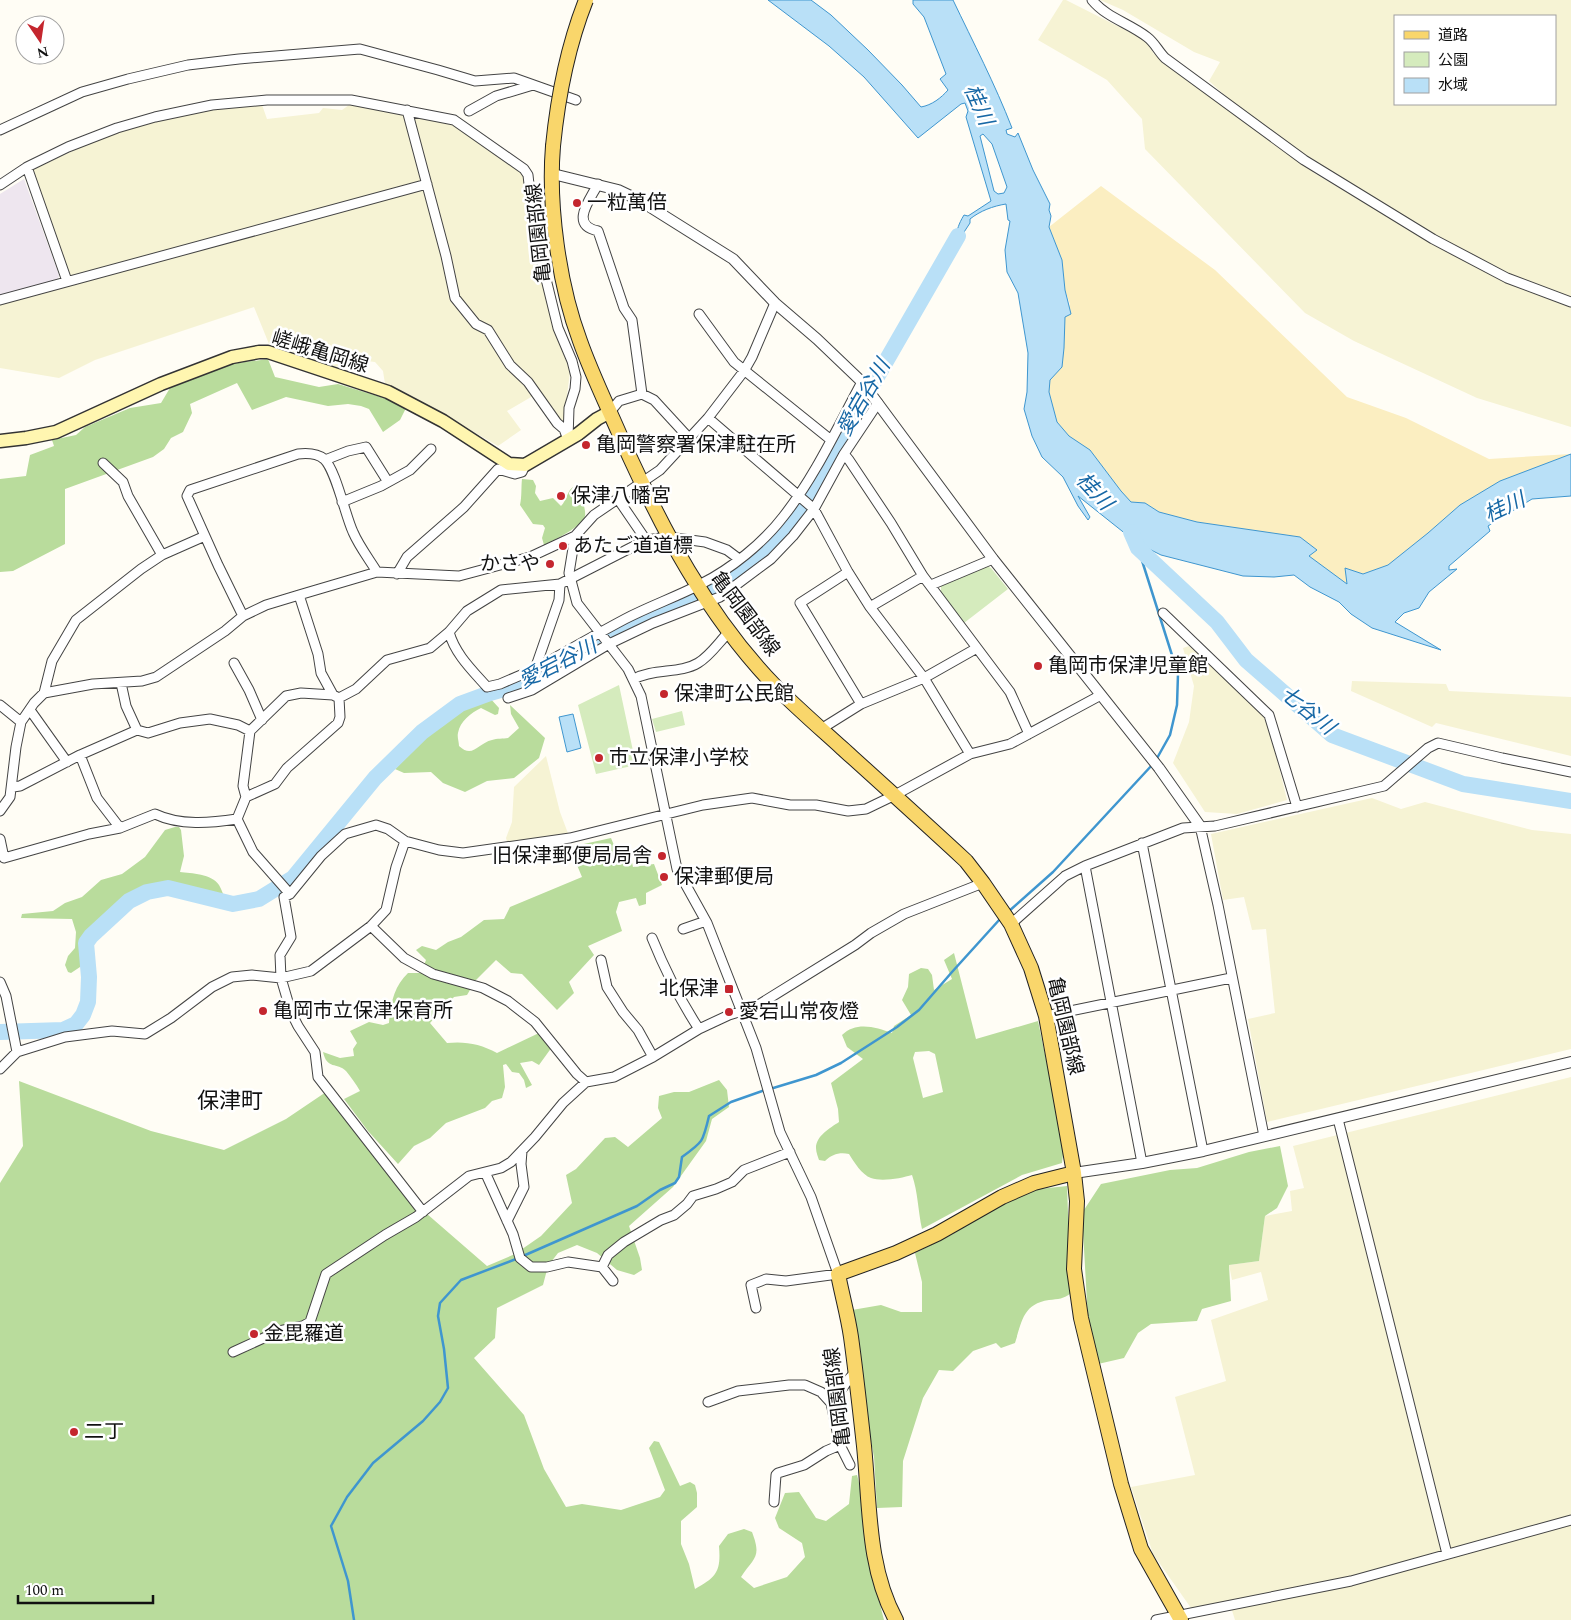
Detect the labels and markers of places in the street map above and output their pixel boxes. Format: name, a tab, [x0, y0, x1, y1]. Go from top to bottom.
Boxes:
place label: 一粒萬倍	[587, 188, 667, 218]
marker: 一粒萬倍	[571, 197, 583, 209]
place label: 亀岡警察署保津駐在所	[596, 430, 796, 460]
marker: 亀岡警察署保津駐在所	[580, 439, 592, 451]
place label: 保津八幡宮	[571, 481, 671, 511]
marker: 保津八幡宮	[555, 490, 567, 502]
place label: あたご道道標	[573, 531, 693, 561]
marker: あたご道道標	[557, 540, 569, 552]
place label: かさや	[480, 549, 540, 579]
marker: かさや	[544, 558, 556, 570]
place label: 亀岡市保津児童館	[1048, 651, 1208, 681]
marker: 亀岡市保津児童館	[1032, 660, 1044, 672]
place label: 保津町公民館	[674, 679, 794, 709]
marker: 保津町公民館	[658, 688, 670, 700]
place label: 市立保津小学校	[609, 743, 749, 773]
marker: 市立保津小学校	[593, 752, 605, 764]
place label: 旧保津郵便局局舎	[492, 841, 652, 871]
marker: 旧保津郵便局局舎	[656, 850, 668, 862]
place label: 保津郵便局	[674, 862, 774, 892]
marker: 保津郵便局	[658, 871, 670, 883]
place label: 北保津	[659, 974, 719, 1004]
marker: 北保津	[723, 983, 735, 995]
place label: 亀岡市立保津保育所	[273, 996, 453, 1026]
place label: 愛宕山常夜燈	[739, 997, 859, 1027]
marker: 亀岡市立保津保育所	[257, 1005, 269, 1017]
marker: 愛宕山常夜燈	[723, 1006, 735, 1018]
place label: 金毘羅道	[264, 1319, 344, 1349]
marker: 金毘羅道	[248, 1328, 260, 1340]
place label: 二丁	[84, 1417, 124, 1447]
marker: 二丁	[68, 1426, 80, 1438]

